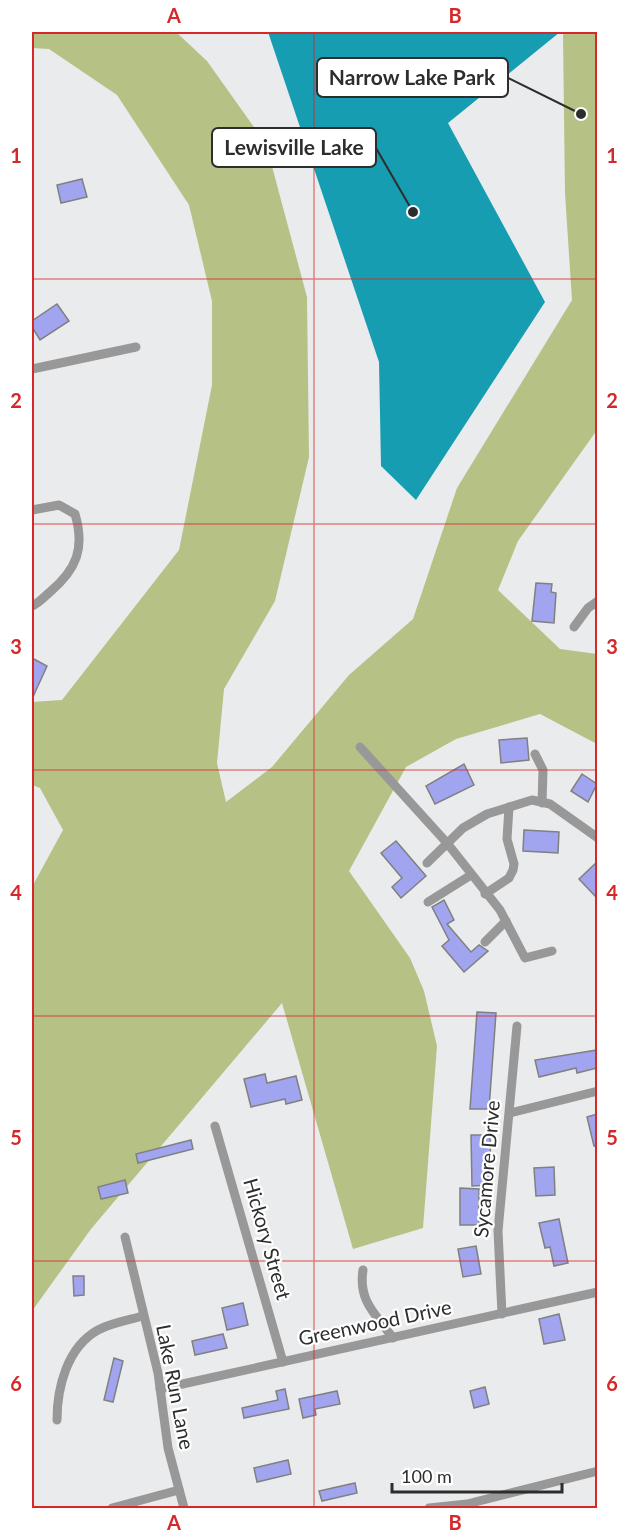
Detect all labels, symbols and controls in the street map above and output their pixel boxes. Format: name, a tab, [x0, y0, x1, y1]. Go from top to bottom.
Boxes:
text: A	[166, 3, 181, 27]
text: B	[448, 3, 462, 27]
callout: Narrow Lake Park	[317, 58, 508, 97]
text: Narrow Lake Park	[329, 64, 496, 89]
callout: Lewisville Lake	[212, 128, 376, 167]
text: Lewisville Lake	[224, 134, 364, 159]
text: 1	[10, 143, 22, 167]
text: 1	[606, 143, 618, 167]
text: 2	[10, 388, 22, 412]
text: 2	[606, 388, 618, 412]
text: 3	[10, 634, 22, 658]
text: 3	[606, 634, 618, 658]
text: 4	[10, 880, 22, 904]
text: 4	[606, 880, 618, 904]
street label: Sycamore Drive	[468, 1099, 504, 1239]
text: 5	[10, 1125, 22, 1149]
text: 5	[606, 1125, 618, 1149]
street label: Hickory Street	[239, 1175, 297, 1302]
street label: Greenwood Drive	[296, 1294, 453, 1350]
street label: Lake Run Lane	[152, 1322, 200, 1451]
text: 6	[10, 1371, 22, 1395]
text: 6	[606, 1371, 618, 1395]
scale bar	[392, 1456, 562, 1494]
text: 100 m	[401, 1465, 452, 1487]
text: A	[166, 1510, 181, 1534]
text: B	[448, 1510, 462, 1534]

